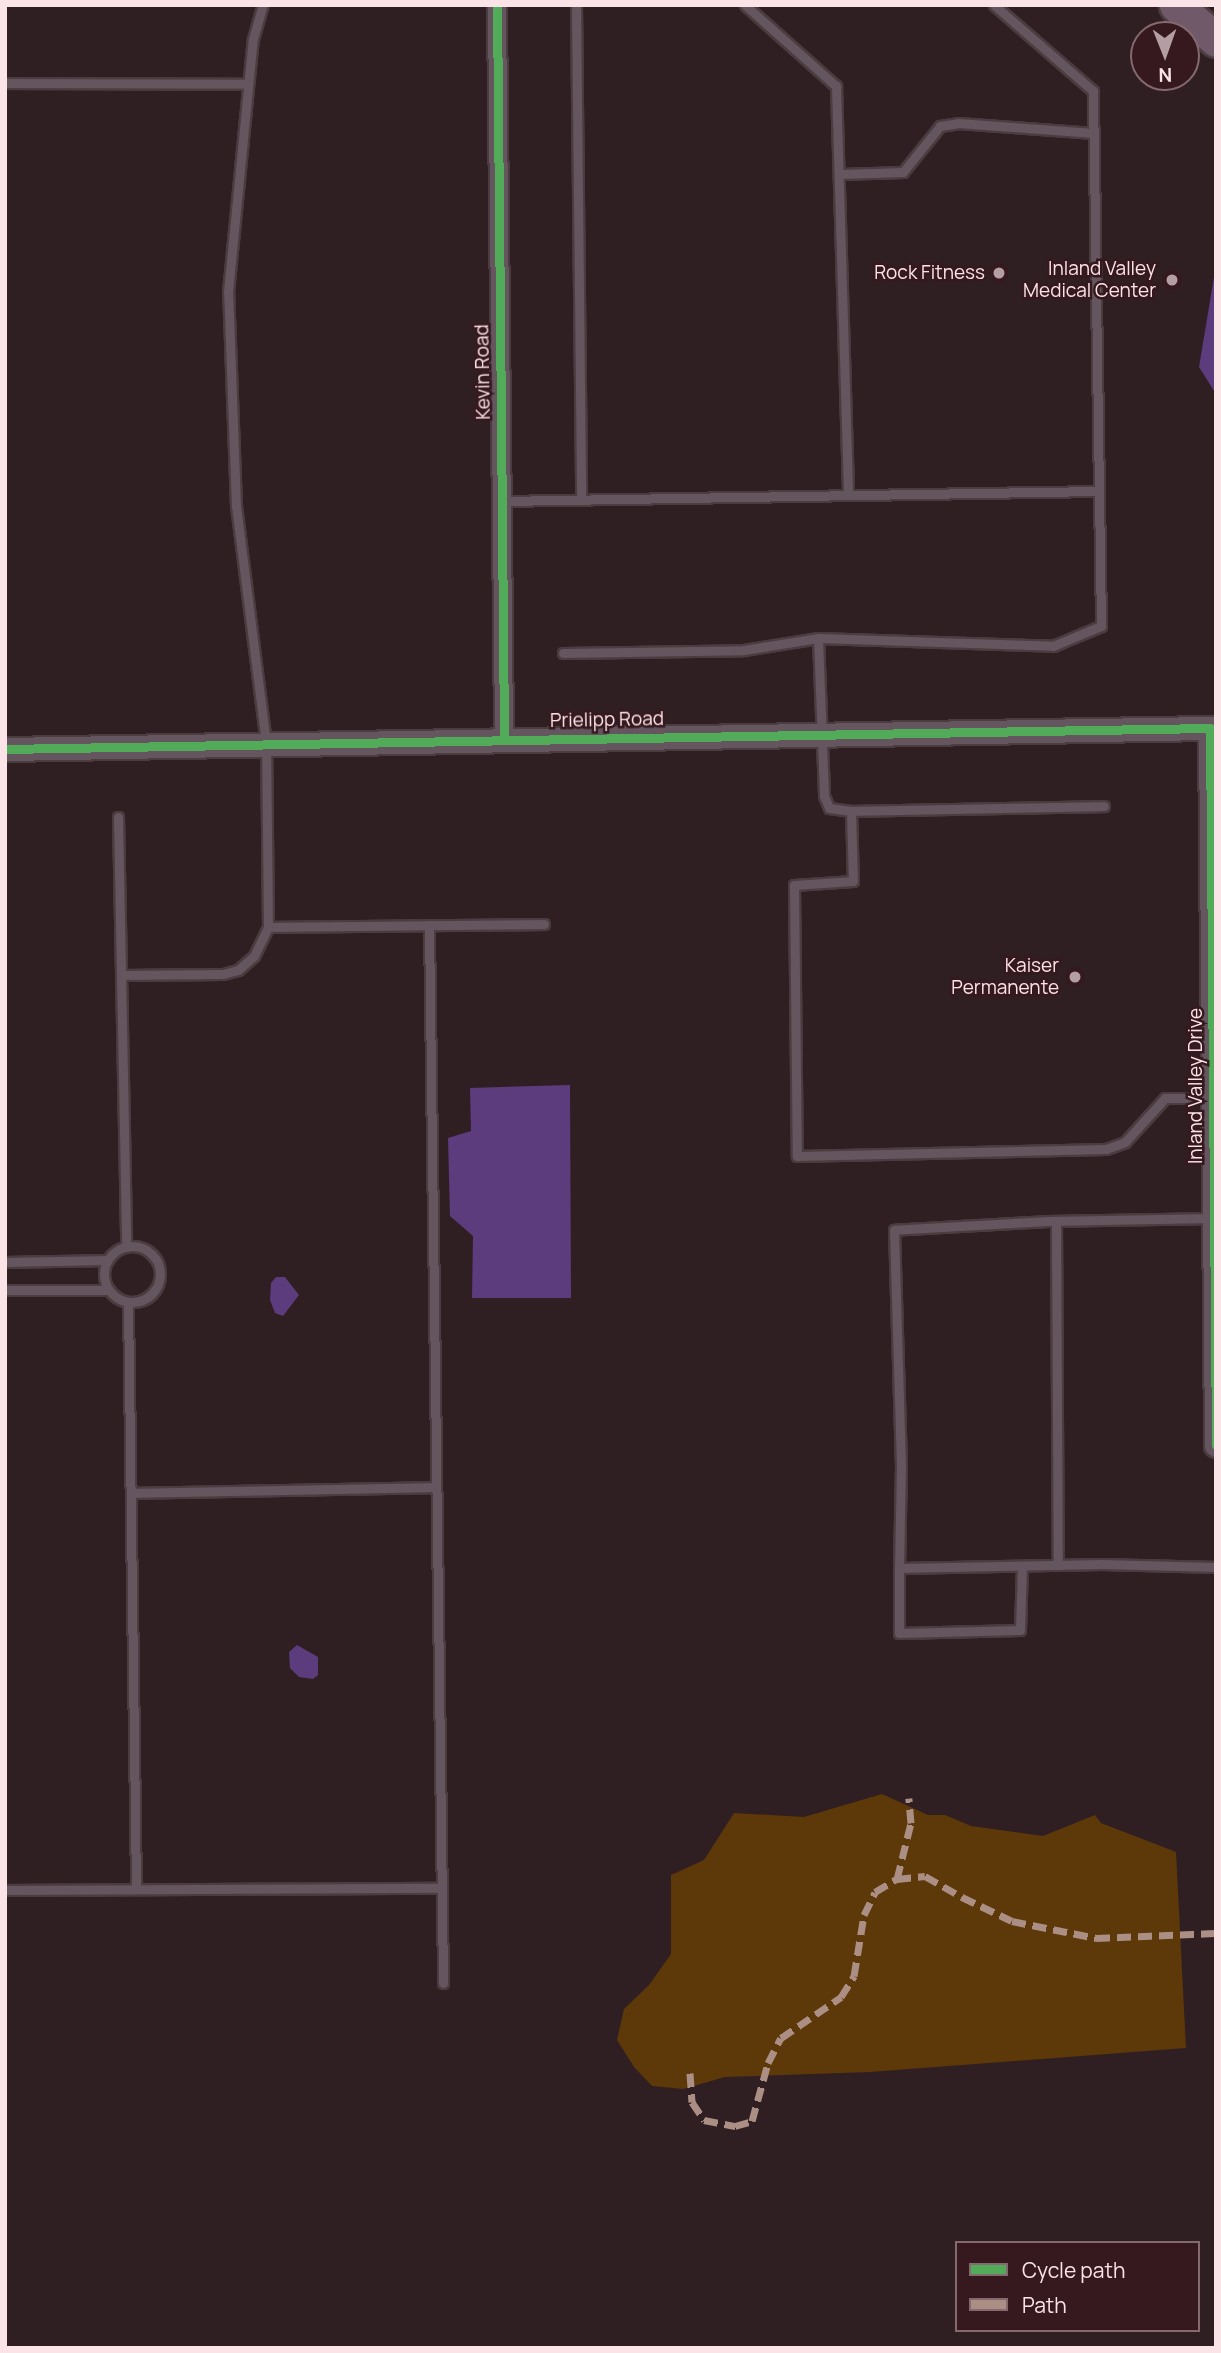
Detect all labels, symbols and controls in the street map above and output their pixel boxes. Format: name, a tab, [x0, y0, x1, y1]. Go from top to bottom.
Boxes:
north arrow	[1130, 21, 1200, 91]
text: N	[1158, 62, 1172, 88]
place label: Inland Valley Medical Center	[1023, 258, 1156, 302]
place label: Rock Fitness	[874, 262, 985, 284]
marker: Rock Fitness	[991, 265, 1007, 281]
marker: Inland Valley Medical Center	[1162, 270, 1182, 290]
street label: Kevin Road	[471, 324, 495, 420]
street label: Prielipp Road	[550, 708, 664, 732]
place label: Kaiser Permanente	[951, 955, 1059, 999]
marker: Kaiser Permanente	[1065, 967, 1085, 987]
street label: Inland Valley Drive	[1185, 1008, 1207, 1164]
legend	[955, 2241, 1200, 2332]
text: Cycle path	[1022, 2256, 1125, 2284]
text: Path	[1022, 2291, 1067, 2319]

